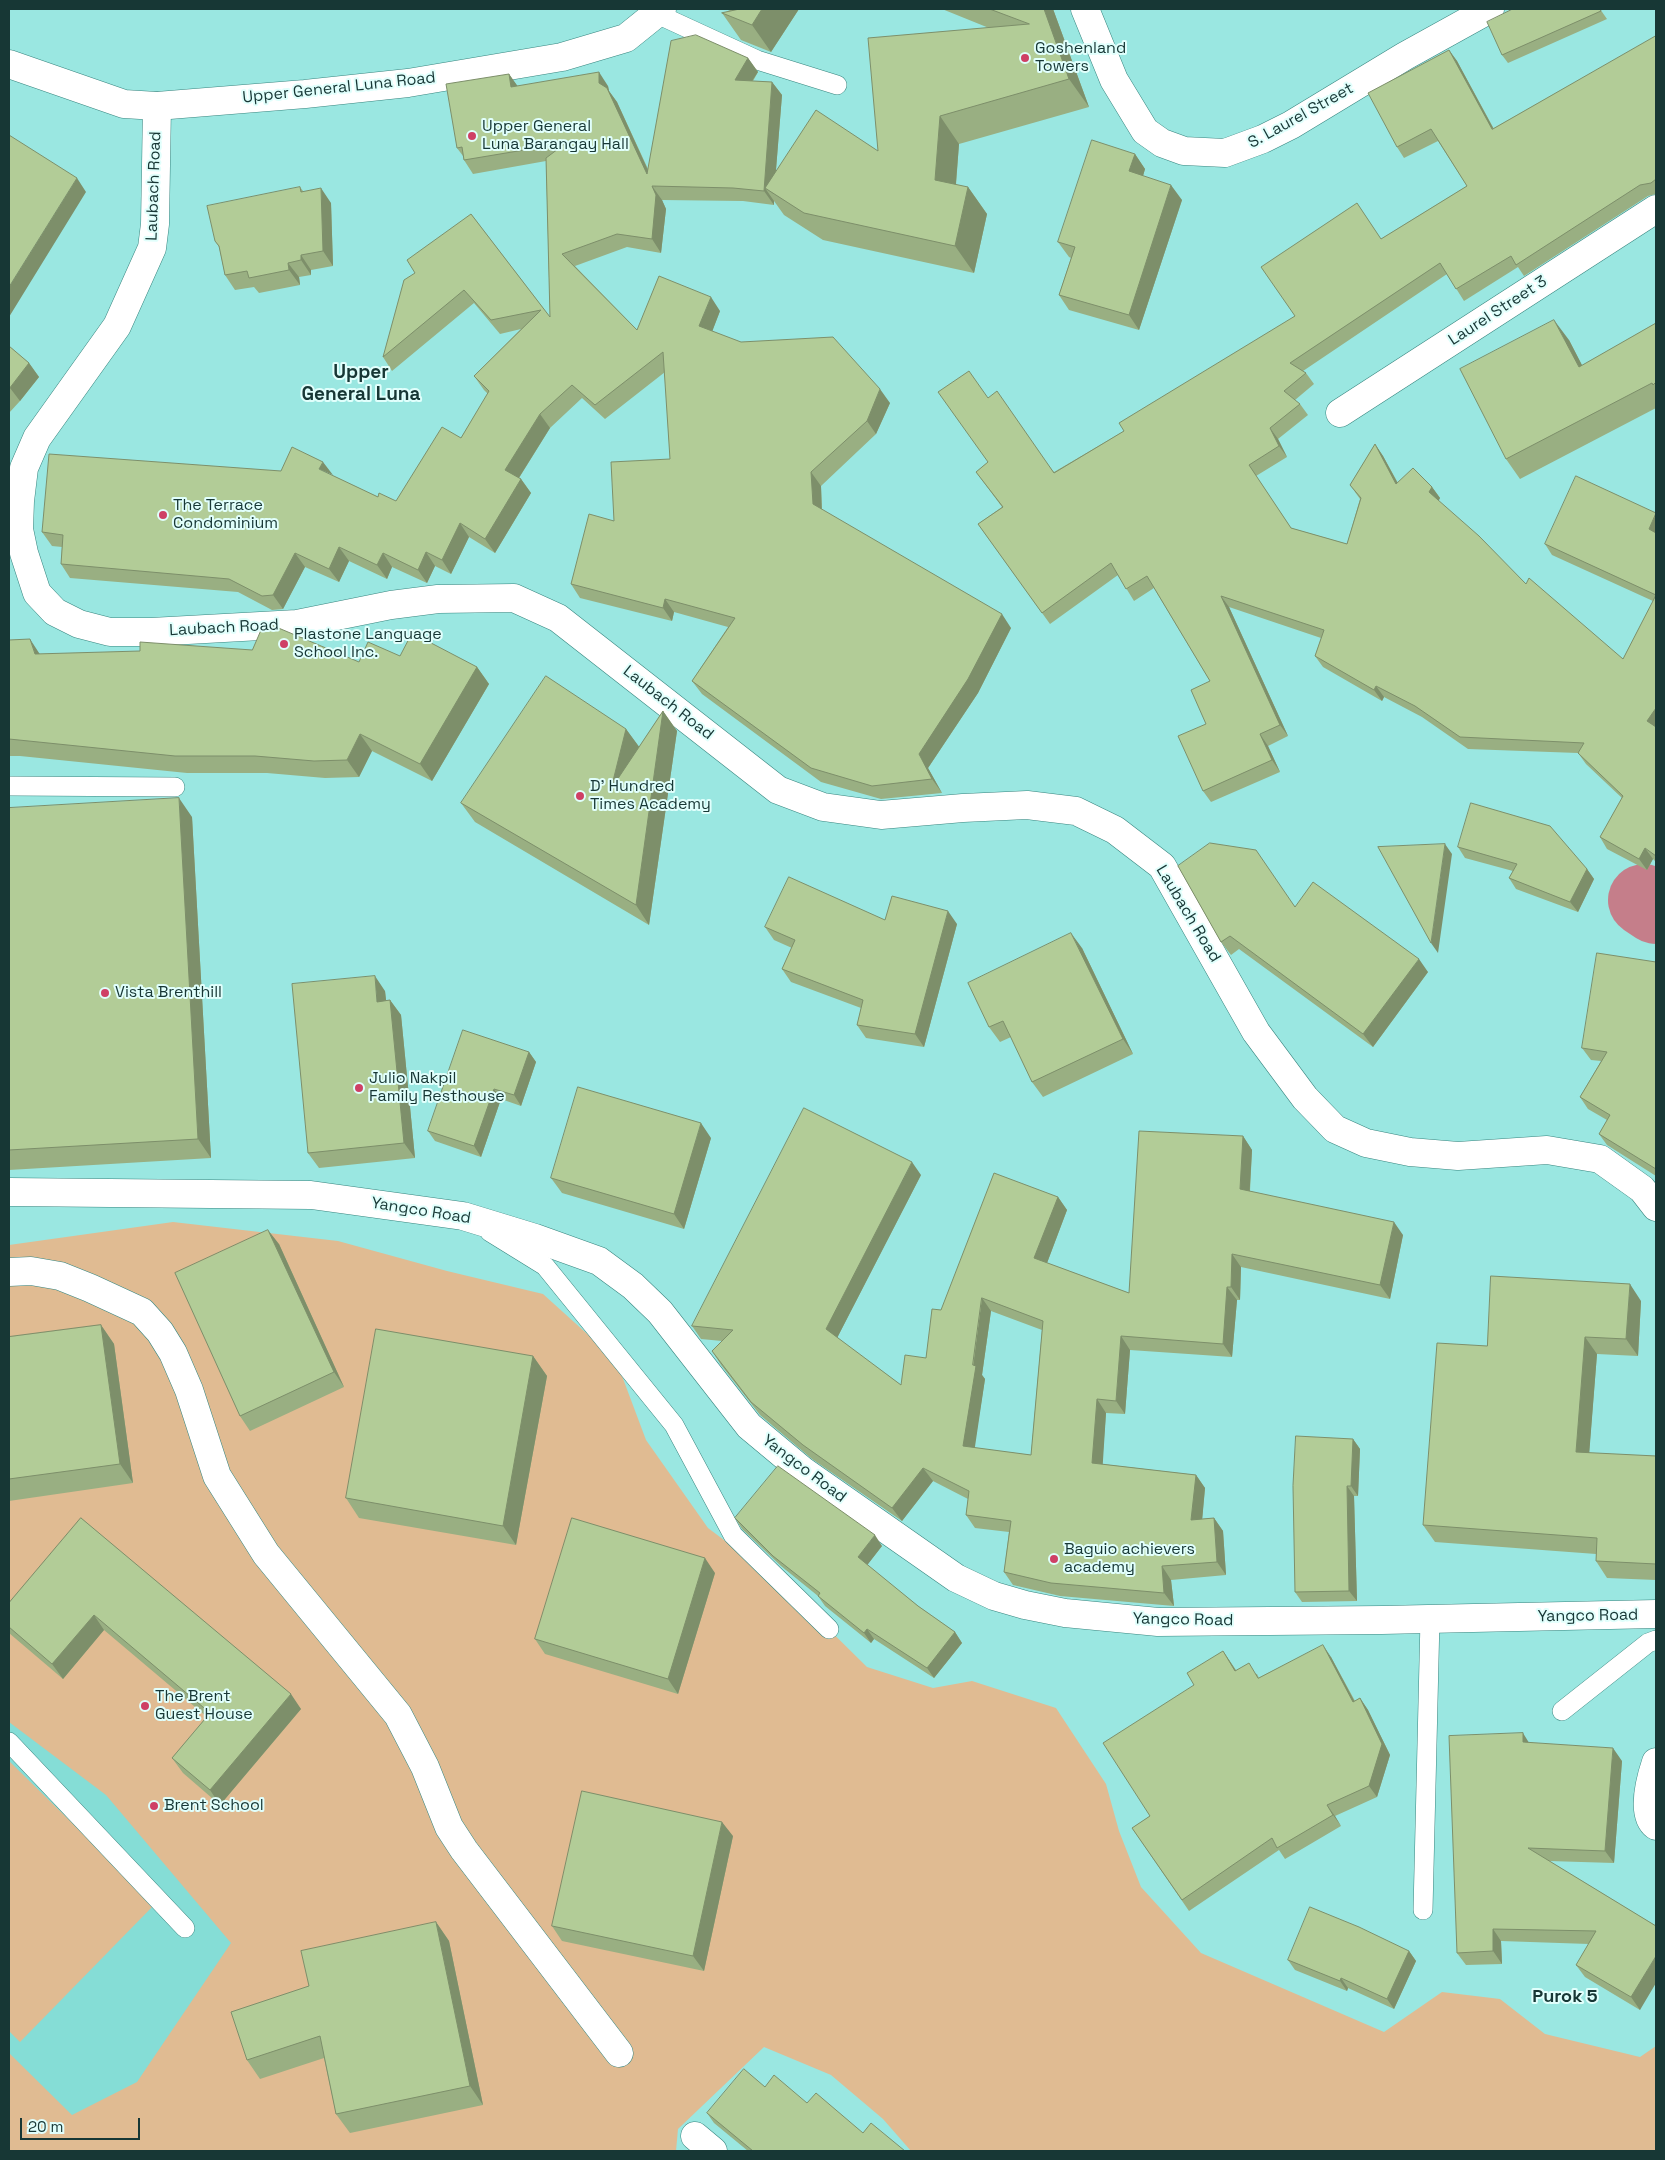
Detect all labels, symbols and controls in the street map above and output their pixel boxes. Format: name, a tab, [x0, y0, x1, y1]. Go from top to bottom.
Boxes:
place label: Goshenland Towers	[1035, 39, 1126, 77]
marker: Goshenland Towers	[1019, 52, 1031, 64]
street label: Upper General Luna Road	[242, 68, 436, 108]
street label: S. Laurel Street	[1245, 79, 1357, 153]
place label: Upper General Luna Barangay Hall	[482, 117, 629, 155]
marker: Upper General Luna Barangay Hall	[466, 130, 478, 142]
street label: Laubach Road	[142, 131, 166, 241]
street label: Laurel Street 3	[1445, 272, 1551, 350]
district label: Upper General Luna	[301, 362, 421, 406]
place label: The Terrace Condominium	[173, 496, 278, 534]
marker: The Terrace Condominium	[157, 509, 169, 521]
street label: Laubach Road	[169, 616, 279, 640]
place label: Plastone Language School Inc.	[294, 625, 442, 663]
marker: Plastone Language School Inc.	[278, 638, 290, 650]
street label: Laubach Road	[619, 662, 717, 744]
place label: D' Hundred Times Academy	[590, 777, 711, 815]
marker: D' Hundred Times Academy	[574, 790, 586, 802]
street label: Laubach Road	[1152, 862, 1224, 966]
place label: Vista Brenthill	[115, 983, 222, 1003]
marker: Vista Brenthill	[99, 987, 111, 999]
place label: Julio Nakpil Family Resthouse	[369, 1069, 505, 1107]
marker: Julio Nakpil Family Resthouse	[353, 1082, 365, 1094]
street label: Yangco Road	[370, 1194, 472, 1228]
street label: Yangco Road	[758, 1431, 850, 1507]
place label: Baguio achievers academy	[1064, 1540, 1195, 1578]
marker: Baguio achievers academy	[1048, 1553, 1060, 1565]
street label: Yangco Road	[1538, 1606, 1638, 1626]
street label: Yangco Road	[1133, 1610, 1233, 1630]
place label: The Brent Guest House	[155, 1687, 253, 1725]
marker: The Brent Guest House	[139, 1700, 151, 1712]
place label: Brent School	[164, 1796, 264, 1816]
marker: Brent School	[148, 1800, 160, 1812]
district label: Purok 5	[1532, 1986, 1598, 2008]
scale bar	[22, 2108, 142, 2140]
text: 20 m	[28, 2117, 63, 2136]

